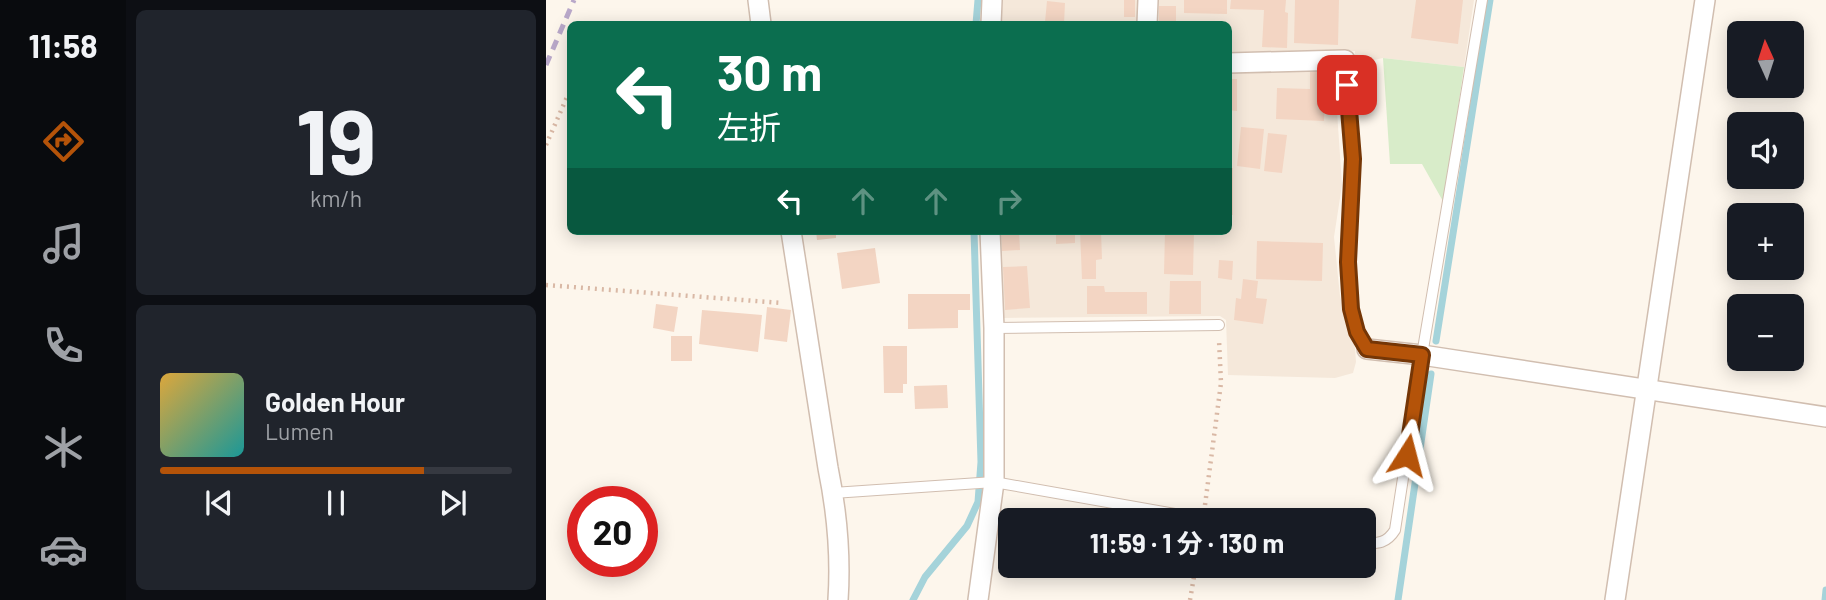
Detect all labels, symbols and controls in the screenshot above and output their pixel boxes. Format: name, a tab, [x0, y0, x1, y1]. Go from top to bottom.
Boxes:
north arrow	[1727, 21, 1804, 98]
map controls	[1727, 21, 1804, 371]
text: 11:58	[28, 26, 98, 64]
text: 30 m	[717, 42, 822, 101]
icon: left	[602, 49, 693, 140]
pin	[1317, 55, 1377, 115]
icon: arrive	[1328, 66, 1366, 104]
text: 19	[296, 84, 376, 193]
text: 左折	[717, 107, 781, 145]
button: sound	[1727, 112, 1804, 189]
icon: directions	[39, 117, 88, 166]
icon: left	[771, 182, 809, 220]
icon: ahead	[844, 182, 882, 220]
icon: ahead	[917, 182, 955, 220]
icon: right	[990, 182, 1028, 220]
text: km/h	[310, 184, 362, 212]
button: +	[1727, 203, 1804, 280]
icon: music	[39, 219, 88, 268]
button: −	[1727, 294, 1804, 371]
icon: phone	[39, 321, 88, 370]
text: Golden Hour	[265, 386, 405, 417]
text: Lumen	[265, 417, 334, 445]
position arrow	[1370, 418, 1444, 492]
icon: climate	[39, 423, 88, 472]
icon: previous	[200, 484, 238, 522]
icon: pause	[317, 484, 355, 522]
icon: next	[434, 484, 472, 522]
speed limit sign: 20	[567, 486, 658, 577]
icon: car	[39, 525, 88, 574]
text: 11:59 · 1 分 · 130 m	[1090, 527, 1284, 558]

